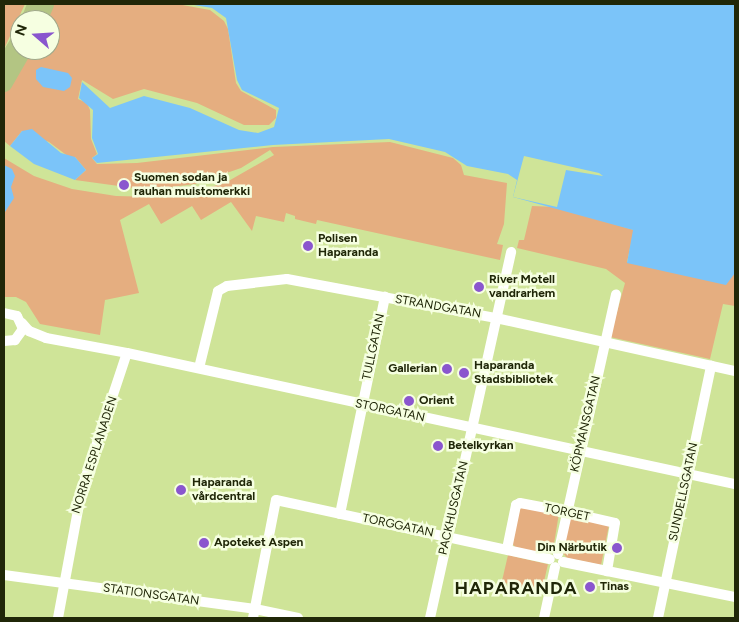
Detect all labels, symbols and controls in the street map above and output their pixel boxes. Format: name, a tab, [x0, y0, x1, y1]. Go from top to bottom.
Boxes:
north arrow	[10, 10, 60, 60]
text: N	[11, 22, 31, 38]
place label: Suomen sodan ja rauhan muistomerkki	[134, 171, 250, 199]
marker: Suomen sodan ja rauhan muistomerkki	[118, 179, 130, 191]
place label: Polisen Haparanda	[318, 232, 378, 260]
marker: Polisen Haparanda	[302, 240, 314, 252]
place label: River Motell vandrarhem	[489, 273, 555, 301]
marker: River Motell vandrarhem	[473, 281, 485, 293]
street label: STRANDGATAN	[394, 292, 482, 322]
street label: TULLGATAN	[360, 312, 388, 382]
place label: Haparanda Stadsbibliotek	[474, 359, 553, 387]
place label: Gallerian	[388, 362, 437, 376]
marker: Gallerian	[441, 363, 453, 375]
marker: Haparanda Stadsbibliotek	[458, 367, 470, 379]
street label: KÖPMANSGATAN	[568, 374, 604, 474]
street label: NORRA ESPLANADEN	[69, 394, 121, 516]
place label: Orient	[419, 394, 454, 408]
marker: Orient	[403, 395, 415, 407]
street label: STORGATAN	[354, 397, 426, 425]
place label: Betelkyrkan	[448, 439, 514, 453]
marker: Betelkyrkan	[432, 440, 444, 452]
street label: SUNDELLSGATAN	[667, 441, 701, 543]
street label: PACKHUSGATAN	[436, 460, 472, 556]
place label: Haparanda vårdcentral	[192, 476, 255, 504]
marker: Haparanda vårdcentral	[174, 483, 188, 497]
street label: TORGET	[543, 501, 591, 525]
street label: TORGGATAN	[361, 511, 435, 541]
place label: Apoteket Aspen	[214, 536, 303, 550]
marker: Apoteket Aspen	[198, 537, 210, 549]
place label: Din Närbutik	[537, 541, 607, 555]
marker: Din Närbutik	[611, 542, 623, 554]
district label: HAPARANDA	[453, 577, 579, 599]
place label: Tinas	[600, 580, 629, 594]
street label: STATIONSGATAN	[102, 581, 200, 609]
marker: Tinas	[584, 581, 596, 593]

